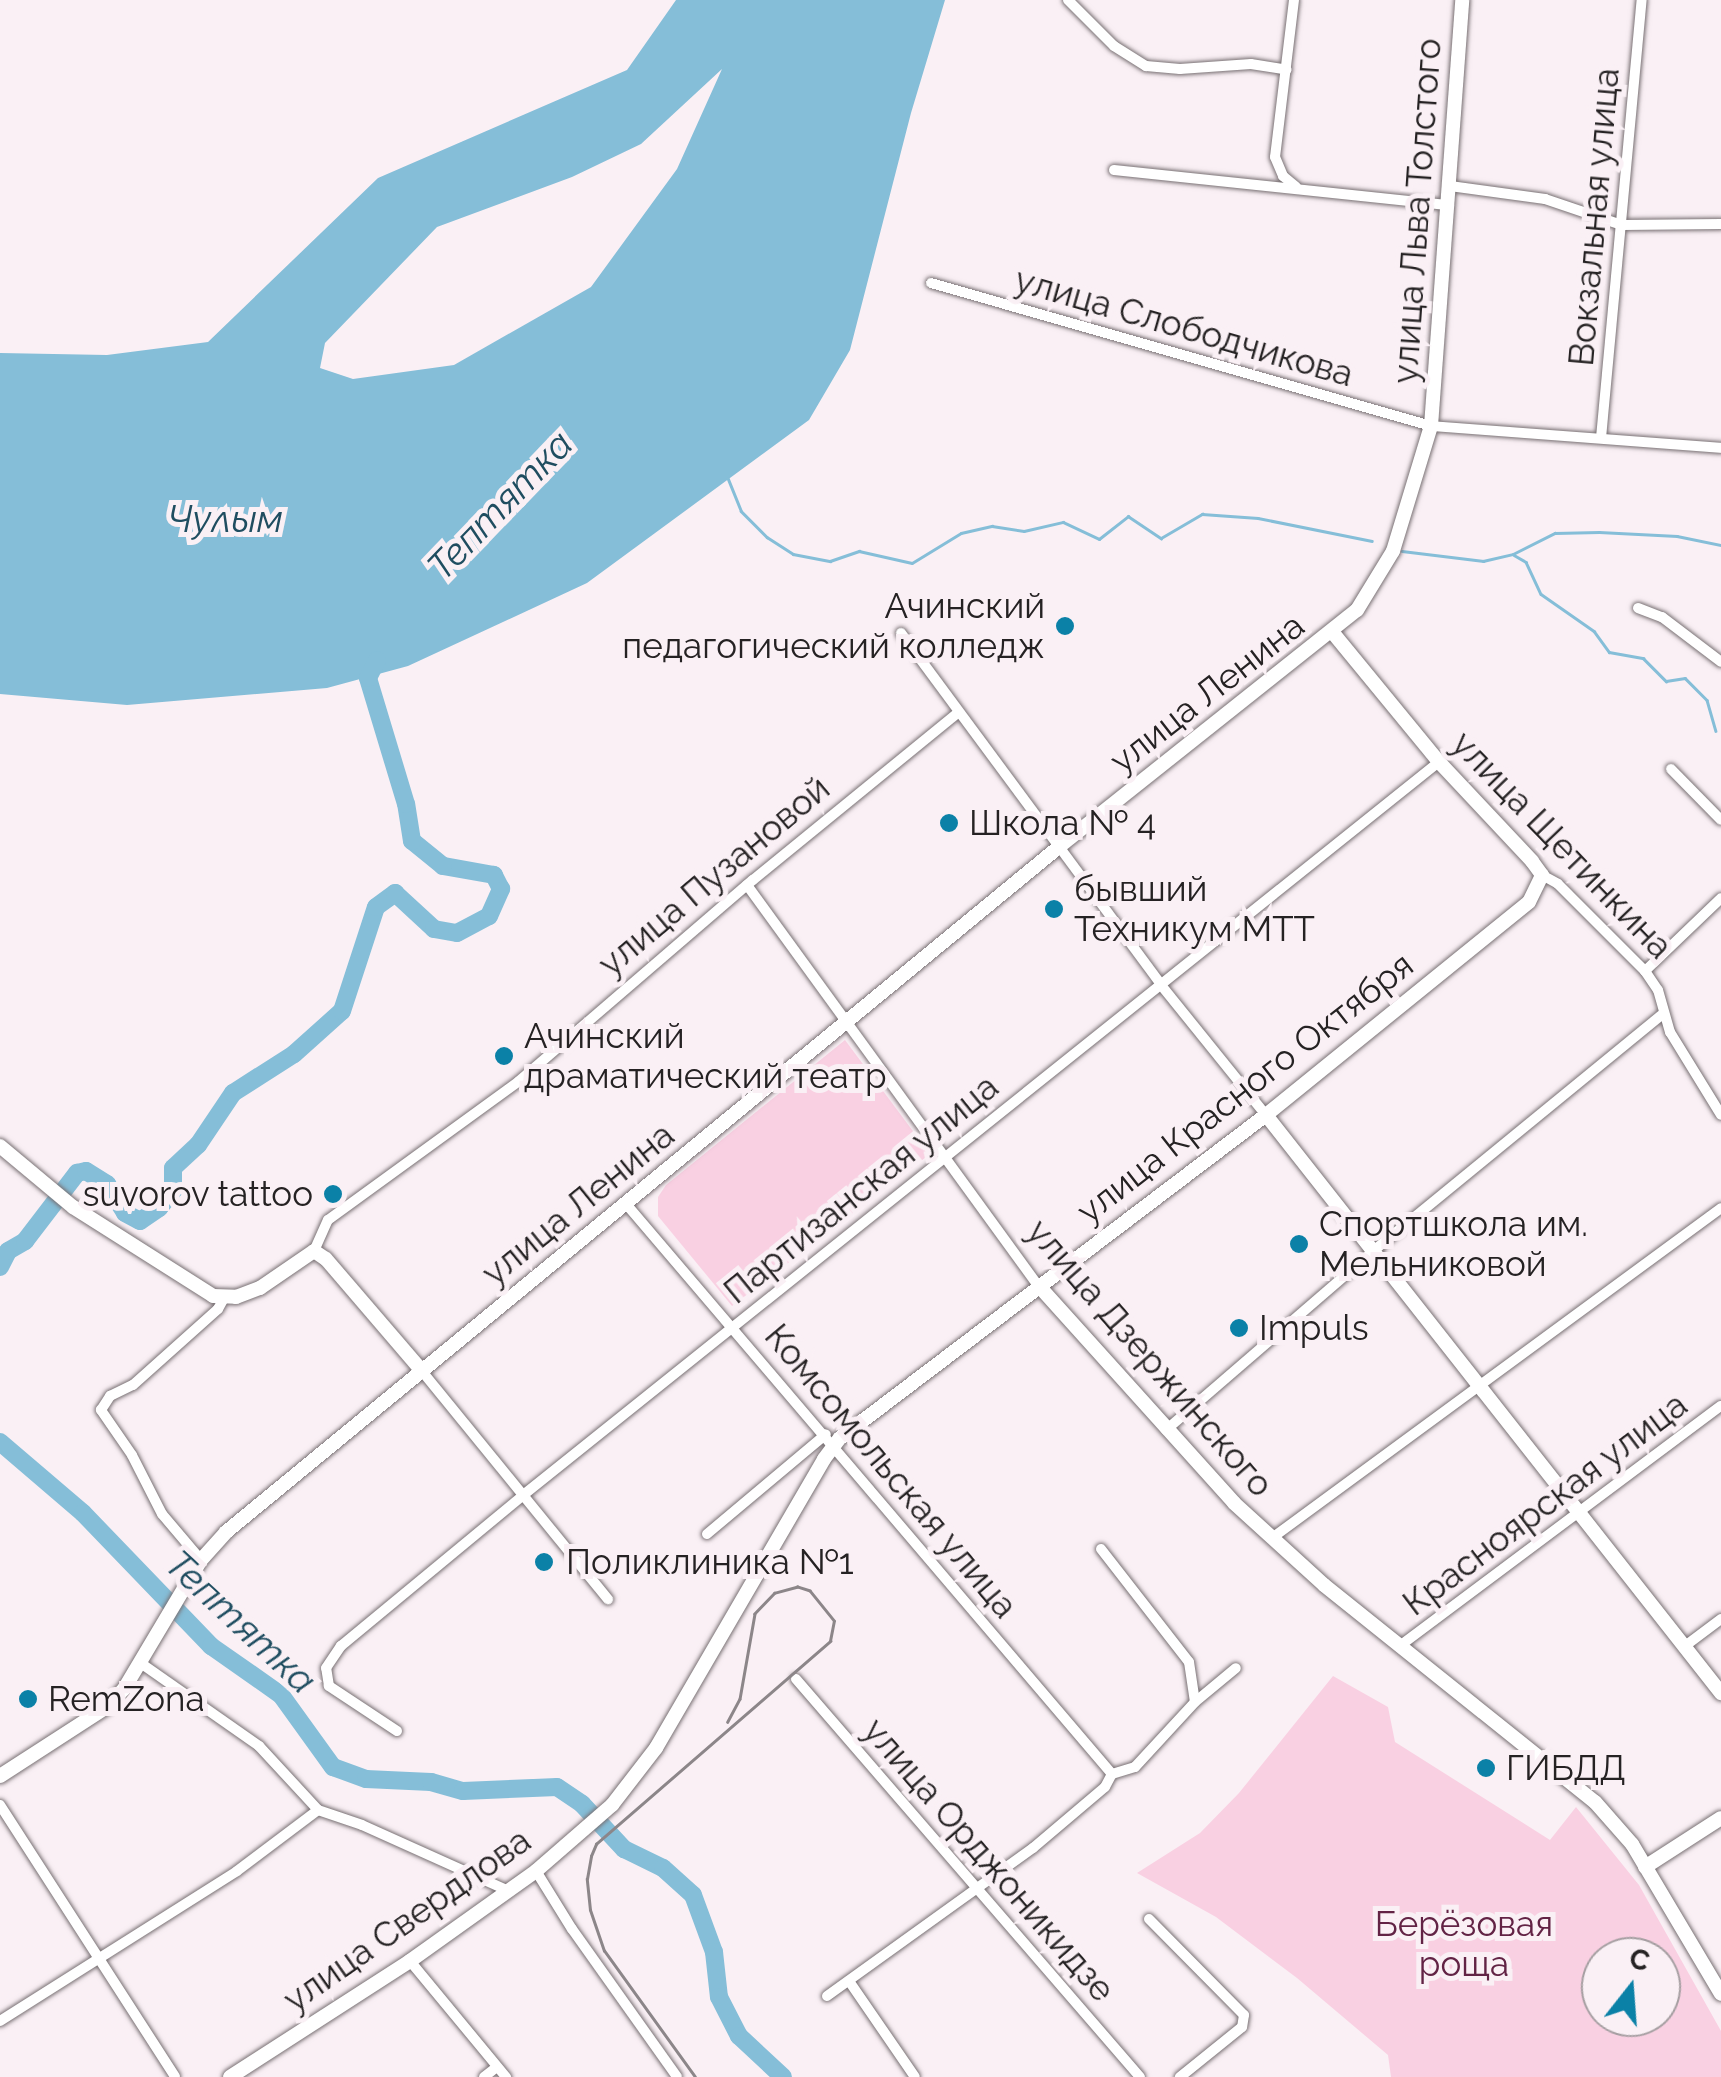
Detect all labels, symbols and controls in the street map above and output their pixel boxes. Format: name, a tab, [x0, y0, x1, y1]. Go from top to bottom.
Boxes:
street label: улица Льва Толстого	[1384, 36, 1450, 386]
street label: Вокзальная улица	[1560, 66, 1628, 368]
street label: улица Слободчикова	[1010, 259, 1358, 395]
water label: Тептятка	[418, 421, 582, 589]
water label: Чулым	[167, 496, 283, 542]
place label: Ачинский педагогический колледж	[622, 585, 1045, 667]
street label: улица Ленина	[1102, 604, 1312, 782]
marker: Ачинский педагогический колледж	[1054, 615, 1076, 637]
street label: улица Щетинкина	[1443, 723, 1681, 967]
street label: улица Пузановой	[590, 767, 838, 985]
place label: Школа № 4	[969, 802, 1156, 844]
marker: Школа № 4	[938, 812, 960, 834]
place label: бывший Техникум МТТ	[1074, 868, 1315, 950]
marker: бывший Техникум МТТ	[1043, 898, 1065, 920]
street label: улица Красного Октября	[1069, 944, 1421, 1232]
place label: Ачинский драматический театр	[524, 1015, 887, 1097]
marker: Ачинский драматический театр	[493, 1045, 515, 1067]
street label: Партизанская улица	[715, 1065, 1007, 1313]
street label: улица Ленина	[474, 1114, 682, 1294]
place label: suvorov tattoo	[82, 1173, 313, 1215]
marker: suvorov tattoo	[322, 1183, 344, 1205]
place label: Спортшкола им. Мельниковой	[1319, 1203, 1588, 1285]
street label: улица Дзержинского	[1018, 1211, 1282, 1505]
marker: Спортшкола им. Мельниковой	[1288, 1233, 1310, 1255]
place label: Impuls	[1259, 1307, 1369, 1349]
street label: Комсомольская улица	[756, 1315, 1026, 1627]
marker: Impuls	[1228, 1317, 1250, 1339]
street label: Красноярская улица	[1394, 1383, 1696, 1625]
water label: Тептятка	[156, 1541, 326, 1703]
place label: Поликлиника №1	[566, 1541, 854, 1583]
marker: Поликлиника №1	[531, 1549, 557, 1575]
place label: RemZona	[48, 1678, 204, 1720]
marker: RemZona	[17, 1688, 39, 1710]
street label: улица Орджоникидзе	[855, 1710, 1123, 2010]
place label: ГИБДД	[1506, 1747, 1626, 1789]
marker: ГИБДД	[1475, 1757, 1497, 1779]
street label: улица Свердлова	[276, 1819, 538, 2021]
park label: Берёзовая роща	[1375, 1903, 1553, 1985]
north arrow	[1581, 1937, 1681, 2037]
text: С	[1625, 1941, 1653, 1978]

